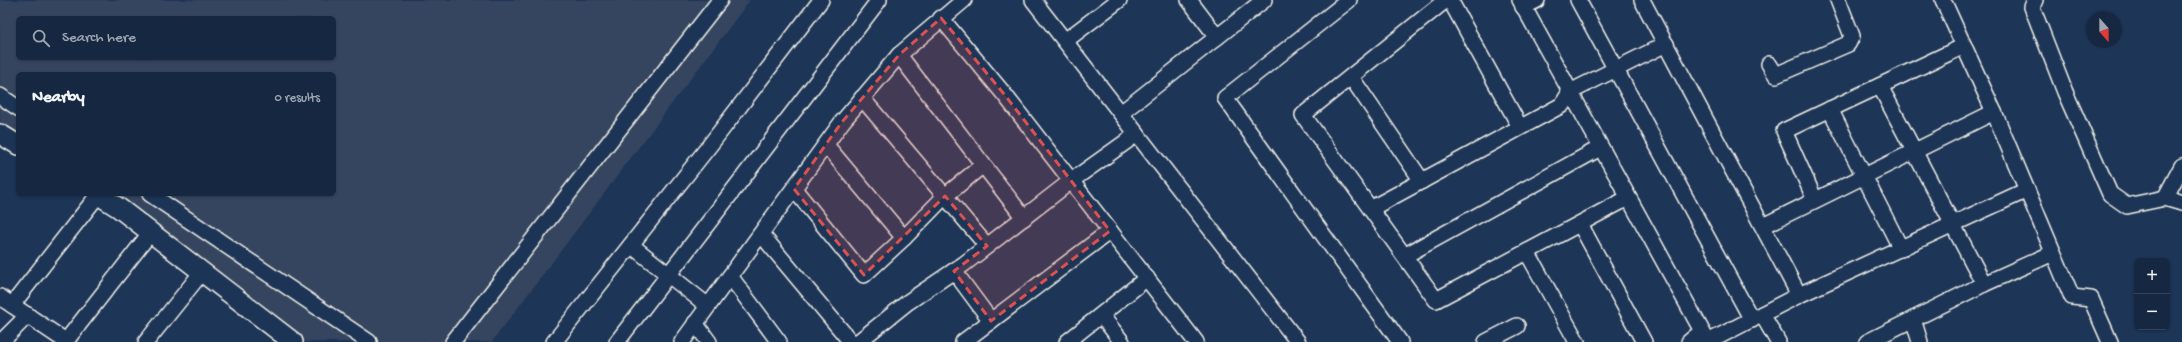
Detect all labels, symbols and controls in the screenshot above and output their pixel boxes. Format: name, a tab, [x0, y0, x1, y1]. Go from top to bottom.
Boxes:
north arrow	[2086, 12, 2122, 48]
search box	[16, 16, 336, 60]
icon: search	[30, 27, 52, 49]
text: Search here	[62, 29, 136, 47]
text: Nearby	[32, 88, 85, 108]
text: 0 results	[274, 91, 320, 106]
map controls	[2134, 258, 2170, 330]
button: +	[2134, 258, 2170, 294]
button: −	[2134, 294, 2170, 330]

